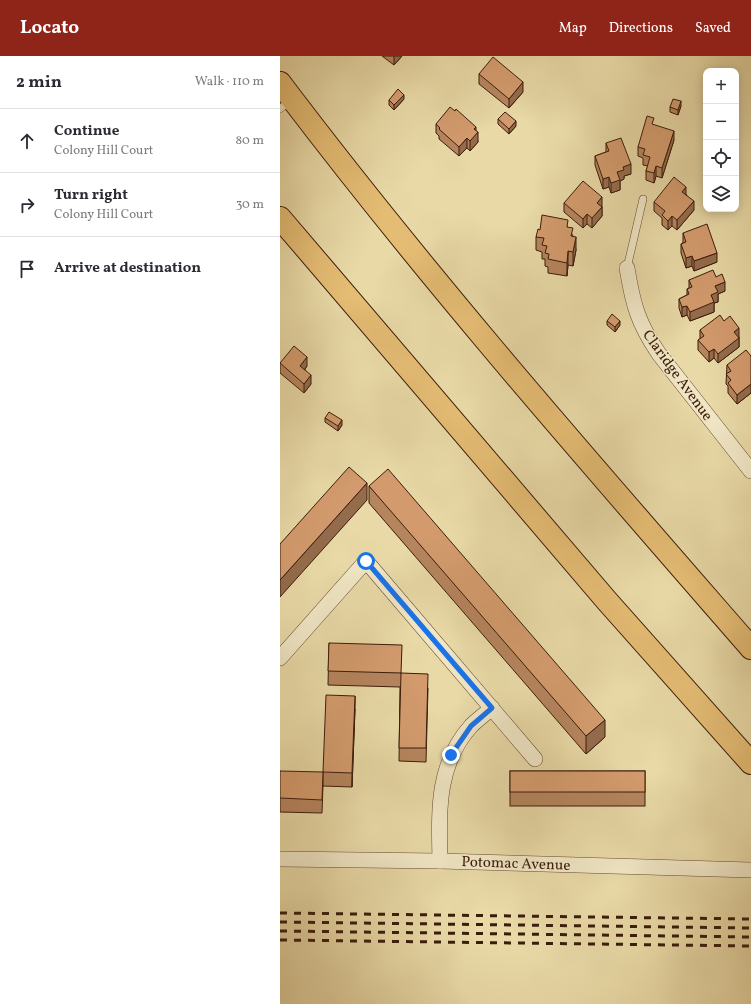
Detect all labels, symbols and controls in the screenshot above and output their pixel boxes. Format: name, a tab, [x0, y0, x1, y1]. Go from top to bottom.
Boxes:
text: Locato	[20, 15, 79, 41]
text: Map	[559, 19, 587, 38]
text: Directions	[609, 19, 673, 38]
text: Saved	[695, 19, 731, 38]
map controls	[703, 68, 739, 212]
button: +	[703, 68, 739, 104]
text: 2 min	[16, 71, 62, 94]
text: Walk · 110 m	[195, 73, 264, 91]
button: −	[703, 104, 739, 140]
text: Continue	[54, 121, 119, 142]
icon: ahead	[16, 130, 38, 152]
text: 80 m	[235, 132, 264, 150]
button: locate	[703, 140, 739, 176]
text: Colony Hill Court	[54, 142, 153, 160]
button: layers	[703, 176, 739, 212]
text: Turn right	[54, 185, 128, 206]
icon: right	[16, 194, 38, 216]
text: 30 m	[236, 196, 264, 214]
text: Colony Hill Court	[54, 206, 153, 224]
icon: arrive	[16, 258, 38, 280]
text: Arrive at destination	[54, 258, 201, 279]
street label: Claridge Avenue	[637, 326, 717, 426]
route start	[357, 552, 375, 570]
route end	[442, 746, 460, 764]
street label: Potomac Avenue	[461, 852, 571, 877]

